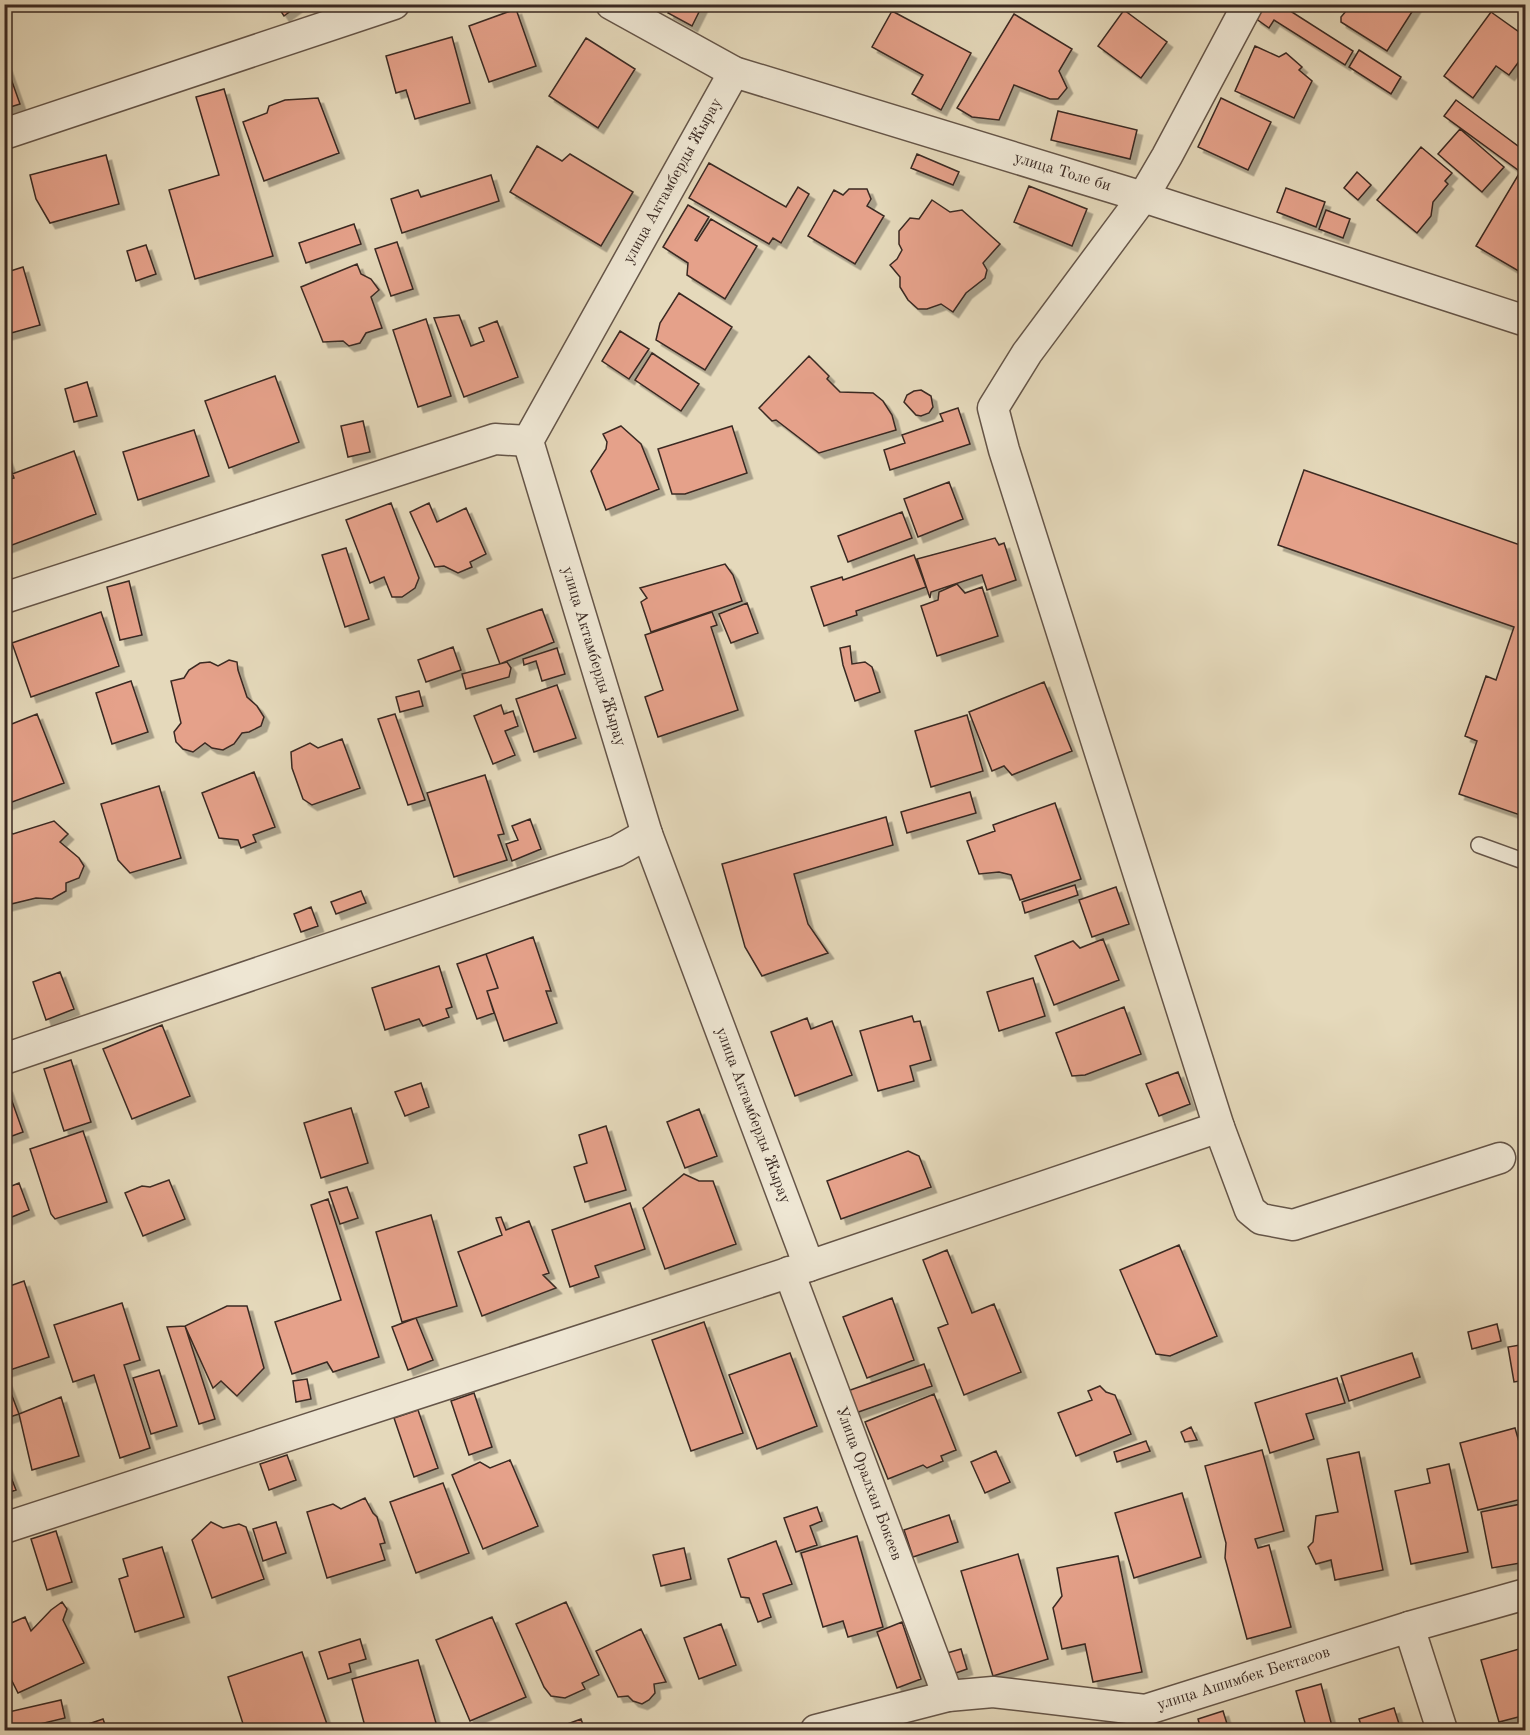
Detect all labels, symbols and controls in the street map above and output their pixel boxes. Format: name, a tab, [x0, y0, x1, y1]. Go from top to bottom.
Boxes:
street label: улица Актамберды Жырау	[621, 95, 726, 267]
street label: улица Толе би	[1012, 150, 1113, 195]
street label: улица Актамберды Жырау	[559, 565, 628, 749]
street label: улица Актамберды Жырау	[712, 1025, 793, 1206]
street label: Улица Оралхан Бокеев	[832, 1405, 904, 1563]
street label: улица Ашимбек Бектасов	[1155, 1644, 1332, 1714]

